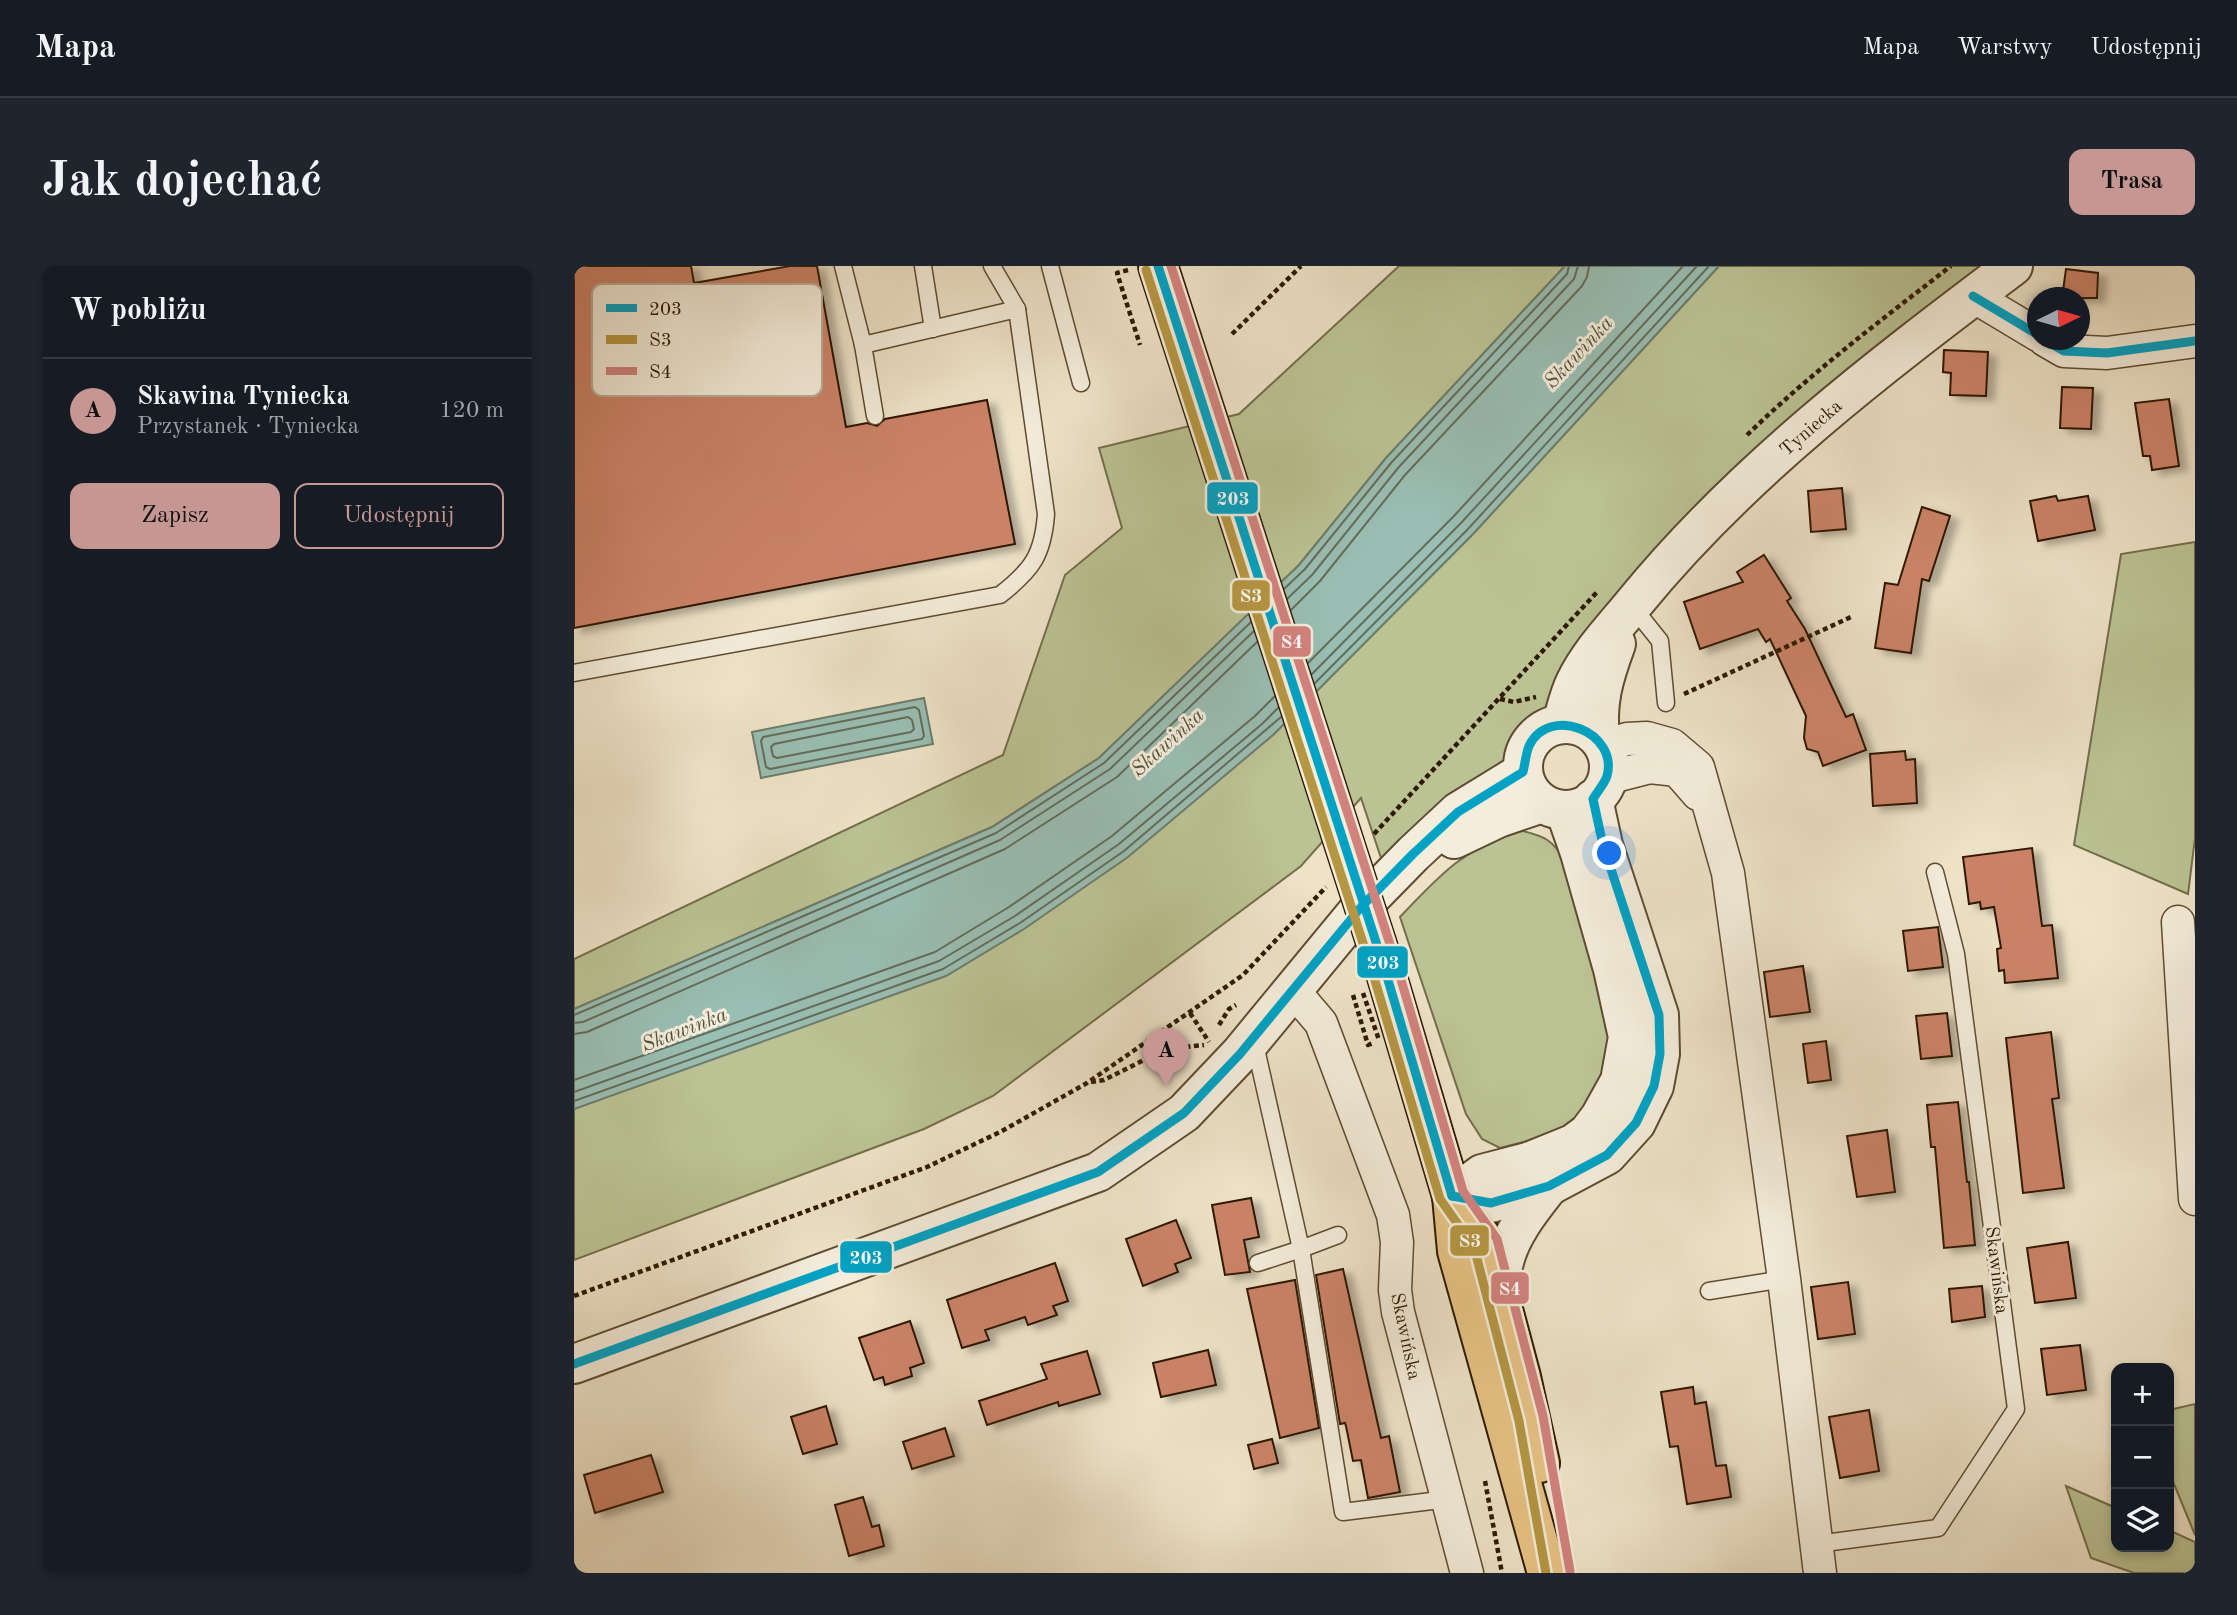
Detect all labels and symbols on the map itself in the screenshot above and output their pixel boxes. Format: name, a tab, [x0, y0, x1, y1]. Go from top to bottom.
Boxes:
legend	[592, 284, 822, 396]
north arrow	[2027, 287, 2090, 350]
text: 203	[649, 301, 682, 320]
water label: Skawinka	[1541, 313, 1618, 393]
text: S3	[649, 332, 672, 351]
text: S4	[649, 364, 672, 383]
street label: Tyniecka	[1777, 397, 1847, 461]
line badge: 203	[1206, 481, 1259, 515]
text: 203	[1216, 491, 1250, 510]
line badge: S3	[1231, 579, 1271, 612]
text: S3	[1240, 588, 1262, 607]
line badge: S4	[1272, 625, 1312, 658]
text: S4	[1281, 634, 1303, 653]
water label: Skawinka	[1127, 705, 1209, 781]
your location	[1592, 836, 1626, 870]
line badge: 203	[1356, 945, 1409, 979]
text: 203	[1366, 955, 1400, 974]
water label: Skawinka	[639, 1004, 730, 1056]
pin: A	[1143, 1028, 1189, 1086]
line badge: S3	[1449, 1224, 1490, 1257]
street label: Skawińska	[1981, 1225, 2010, 1316]
text: S3	[1459, 1233, 1481, 1252]
line badge: 203	[839, 1240, 893, 1274]
text: 203	[849, 1250, 883, 1269]
line badge: S4	[1490, 1271, 1530, 1305]
text: S4	[1499, 1281, 1521, 1300]
street label: Skawińska	[1386, 1291, 1423, 1382]

